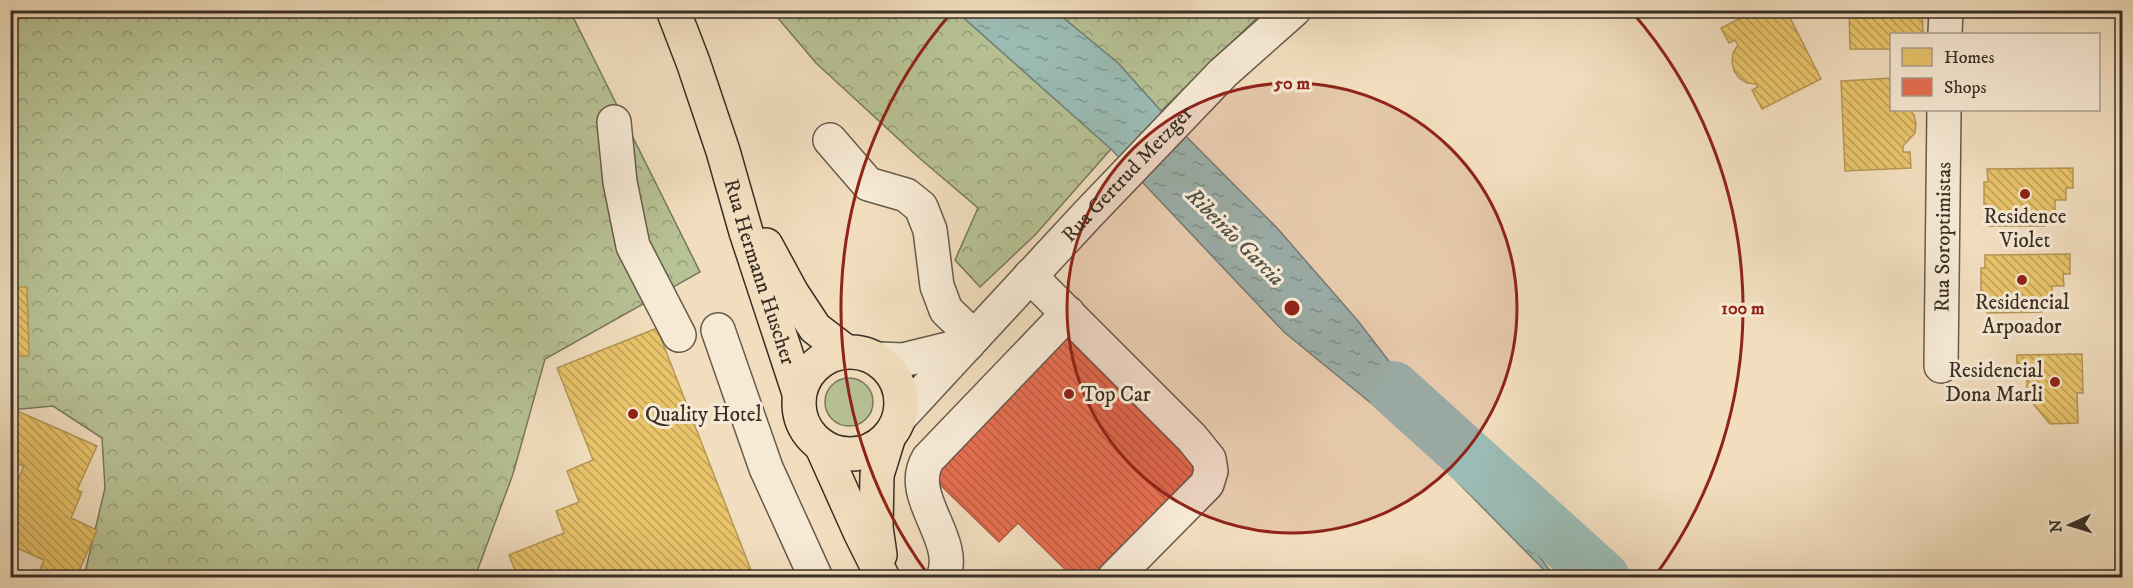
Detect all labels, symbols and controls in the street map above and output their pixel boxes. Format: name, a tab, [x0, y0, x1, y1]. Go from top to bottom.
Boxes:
legend	[1890, 33, 2100, 111]
text: Homes	[1944, 47, 1995, 69]
text: 50 m	[1273, 73, 1310, 95]
text: Shops	[1944, 77, 1987, 99]
street label: Rua Gertrud Metzger	[1056, 101, 1199, 248]
street label: Rua Soroptimistas	[1930, 162, 1957, 312]
street label: Rua Hermann Huscher	[718, 176, 801, 369]
water label: Ribeirão Garcia	[1179, 182, 1290, 292]
marker: Residence Violet	[2018, 187, 2032, 201]
place label: Residence Violet	[1984, 204, 2067, 254]
marker: Residencial Arpoador	[2015, 273, 2029, 287]
place label: Residencial Arpoador	[1975, 290, 2070, 340]
centre of rings	[1282, 298, 1302, 318]
text: 100 m	[1721, 298, 1765, 320]
place label: Residencial Dona Marli	[1945, 358, 2044, 408]
marker: Residencial Dona Marli	[2048, 375, 2062, 389]
place label: Top Car	[1081, 382, 1151, 408]
marker: Top Car	[1062, 387, 1076, 401]
place label: Quality Hotel	[645, 402, 762, 428]
marker: Quality Hotel	[626, 407, 640, 421]
north arrow	[2040, 495, 2100, 555]
text: N	[2046, 519, 2066, 533]

